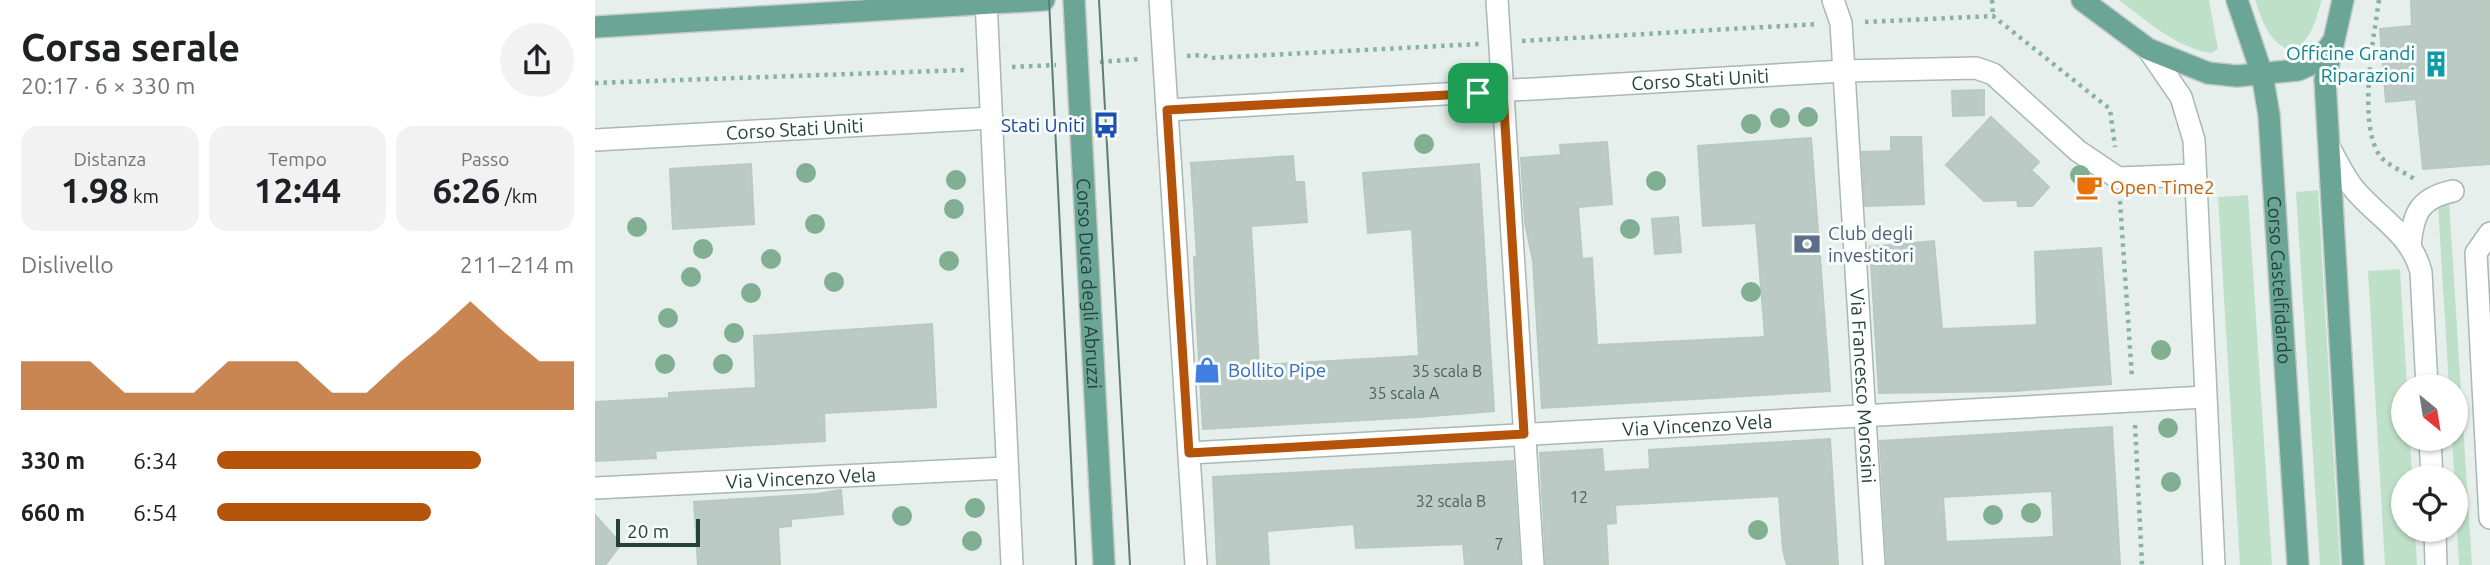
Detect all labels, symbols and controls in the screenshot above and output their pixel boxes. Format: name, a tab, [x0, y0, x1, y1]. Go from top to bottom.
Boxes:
button: share	[500, 23, 574, 97]
text: Corsa serale	[21, 26, 240, 68]
place label: Officine Grandi Riparazioni	[2286, 42, 2415, 86]
building icon: Officine Grandi Riparazioni	[2421, 49, 2451, 79]
pin	[1448, 63, 1508, 123]
street label: Corso Stati Uniti	[1631, 64, 1770, 94]
text: 20:17 · 6 × 330 m	[21, 73, 195, 98]
icon: arrive	[1459, 74, 1497, 112]
bus stop icon: Stati Uniti	[1091, 110, 1121, 140]
street label: Corso Stati Uniti	[725, 114, 864, 144]
place label: Stati Uniti	[1001, 114, 1085, 136]
text: Distanza	[73, 148, 146, 170]
text: Tempo	[268, 148, 327, 170]
text: Passo	[461, 148, 509, 170]
text: 1.98	[61, 170, 129, 210]
text: 12:44	[254, 170, 341, 210]
text: 6:26	[433, 170, 500, 210]
cafe icon: Open Time2	[2074, 172, 2104, 202]
place label: Open Time2	[2110, 176, 2215, 198]
street label: Corso Duca degli Abruzzi	[1072, 178, 1106, 390]
text: km	[129, 185, 159, 207]
text: /km	[500, 185, 538, 207]
street label: Corso Castelfidardo	[2263, 195, 2296, 365]
place label: Club degli investitori	[1828, 222, 1914, 266]
bank icon: Club degli investitori	[1792, 229, 1822, 259]
text: Dislivello	[21, 252, 114, 277]
text: 211–214 m	[460, 252, 574, 277]
street label: Via Francesco Morosini	[1846, 288, 1880, 484]
shop icon: Bollito Pipe	[1192, 355, 1222, 385]
place label: Bollito Pipe	[1228, 359, 1326, 381]
house number: 35 scala B	[1412, 362, 1482, 380]
north arrow	[2391, 374, 2467, 452]
map controls	[2391, 374, 2468, 542]
house number: 35 scala A	[1369, 384, 1440, 402]
street label: Via Vincenzo Vela	[1621, 410, 1773, 440]
text: 330 m	[21, 448, 85, 473]
text: 6:34	[133, 448, 178, 473]
street label: Via Vincenzo Vela	[725, 463, 876, 493]
button: locate	[2391, 465, 2468, 542]
house number: 12	[1570, 488, 1588, 506]
house number: 32 scala B	[1416, 492, 1486, 510]
text: 660 m	[21, 500, 85, 525]
text: 6:54	[133, 500, 178, 525]
scale bar	[616, 516, 700, 548]
text: 20 m	[627, 520, 669, 542]
house number: 7	[1494, 535, 1504, 553]

